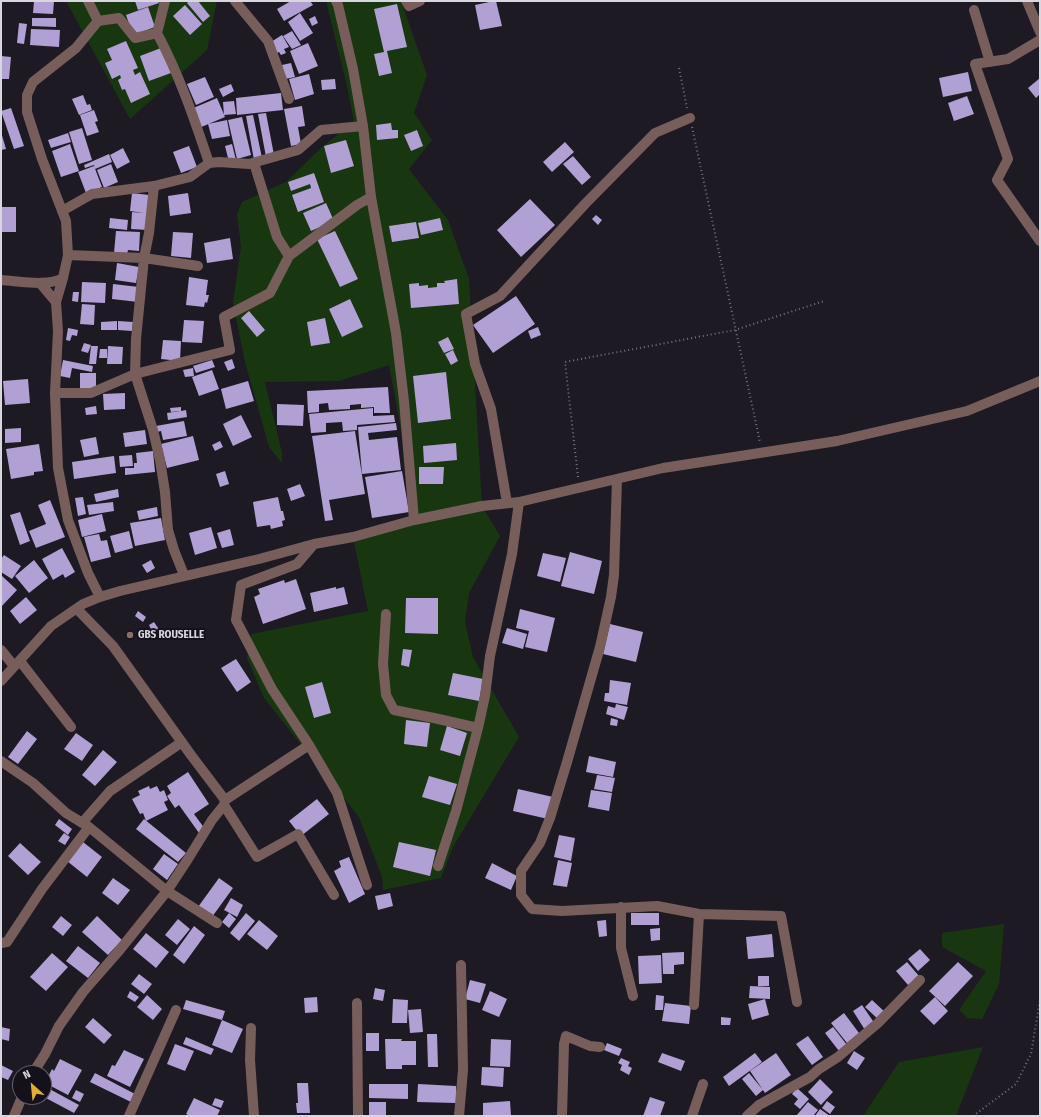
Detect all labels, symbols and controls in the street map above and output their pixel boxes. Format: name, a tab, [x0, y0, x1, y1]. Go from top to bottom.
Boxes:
place label: GBS ROUSELLE	[138, 628, 204, 642]
marker: GBS ROUSELLE	[125, 630, 135, 640]
north arrow	[12, 1065, 52, 1105]
text: N	[21, 1067, 33, 1082]

